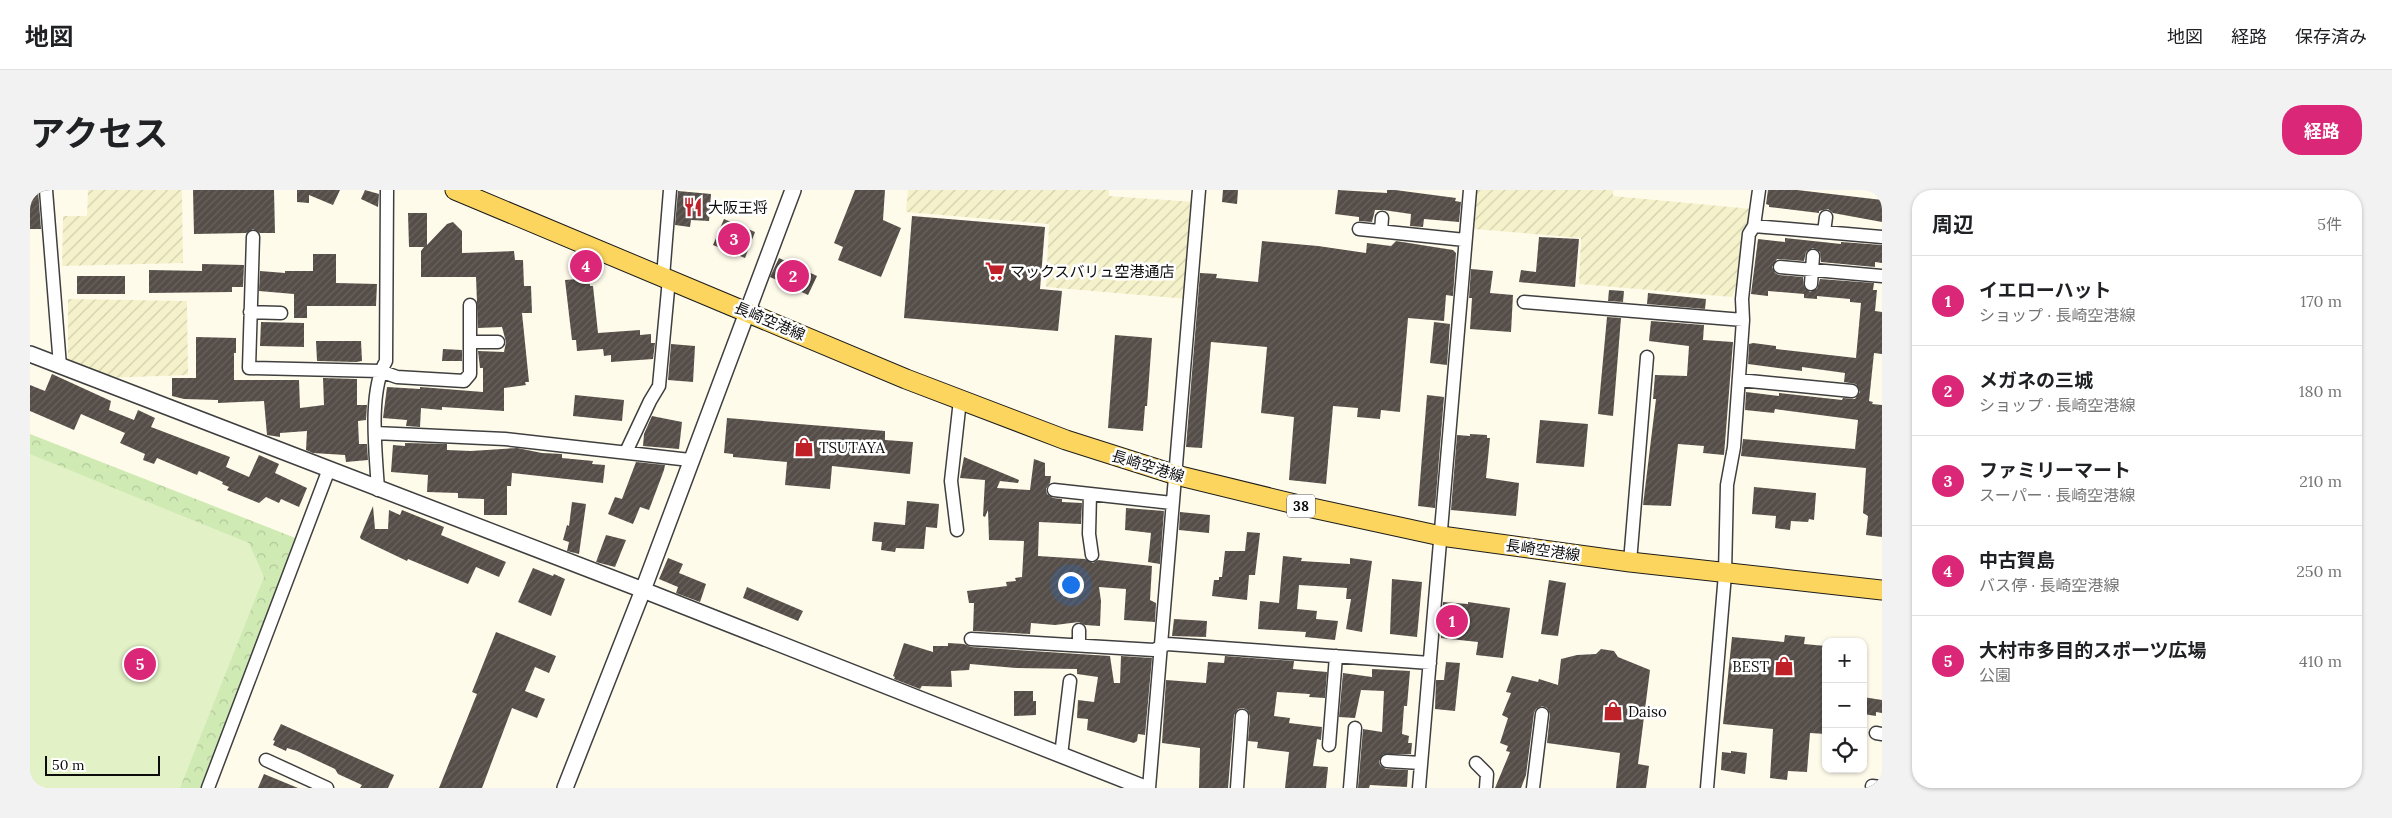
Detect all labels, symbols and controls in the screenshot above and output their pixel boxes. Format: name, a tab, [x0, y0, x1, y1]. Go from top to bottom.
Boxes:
text: 地図	[25, 21, 73, 52]
text: 地図	[2167, 25, 2203, 48]
text: 経路	[2231, 25, 2267, 48]
text: 保存済み	[2295, 25, 2367, 48]
button: 経路	[2282, 105, 2362, 155]
text: アクセス	[30, 111, 168, 156]
restaurant icon: 大阪王将	[682, 196, 704, 218]
place label: 大阪王将	[708, 198, 768, 217]
text: 周辺	[1932, 211, 1974, 238]
text: 5件	[2317, 214, 2342, 234]
pin: 3	[718, 220, 750, 258]
pin: 4	[570, 247, 602, 285]
pin: 2	[777, 257, 809, 295]
supermarket icon: マックスバリュ空港通店	[984, 260, 1006, 282]
place label: マックスバリュ空港通店	[1010, 262, 1175, 281]
text: イエローハット	[1979, 278, 2111, 302]
text: 1	[1945, 291, 1951, 311]
text: 170 m	[2300, 291, 2342, 311]
street label: 長崎空港線	[732, 298, 808, 344]
text: ショップ · 長崎空港線	[1979, 305, 2135, 325]
text: メガネの三城	[1979, 368, 2093, 392]
text: 2	[1944, 381, 1952, 401]
text: 180 m	[2299, 381, 2342, 401]
text: ショップ · 長崎空港線	[1979, 395, 2135, 415]
shop icon: TSUTAYA	[793, 436, 815, 458]
place label: TSUTAYA	[819, 438, 886, 457]
street label: 長崎空港線	[1109, 446, 1187, 486]
text: ファミリーマート	[1979, 458, 2131, 482]
text: 3	[1944, 471, 1952, 491]
text: 210 m	[2299, 471, 2342, 491]
text: スーパー · 長崎空港線	[1979, 485, 2135, 505]
road number: 38	[1287, 494, 1315, 518]
street label: 長崎空港線	[1505, 535, 1581, 565]
text: 中古賀島	[1979, 548, 2055, 572]
text: 4	[1944, 561, 1952, 581]
text: 250 m	[2296, 561, 2342, 581]
your location	[1058, 572, 1084, 598]
text: バス停 · 長崎空港線	[1979, 575, 2119, 595]
pin: 1	[1436, 602, 1468, 640]
map controls	[1822, 638, 1867, 773]
button: +	[1822, 638, 1867, 683]
text: 大村市多目的スポーツ広場	[1979, 638, 2207, 662]
pin: 5	[124, 645, 156, 683]
text: 5	[1944, 651, 1952, 671]
text: 410 m	[2299, 651, 2342, 671]
shop icon: BEST	[1773, 655, 1795, 677]
place label: BEST	[1732, 657, 1769, 676]
text: 公園	[1979, 665, 2011, 685]
button: −	[1822, 683, 1867, 728]
shop icon: Daiso	[1602, 700, 1624, 722]
place label: Daiso	[1628, 702, 1667, 721]
button: locate	[1822, 728, 1867, 773]
scale bar	[45, 753, 160, 776]
text: 50 m	[52, 756, 85, 774]

